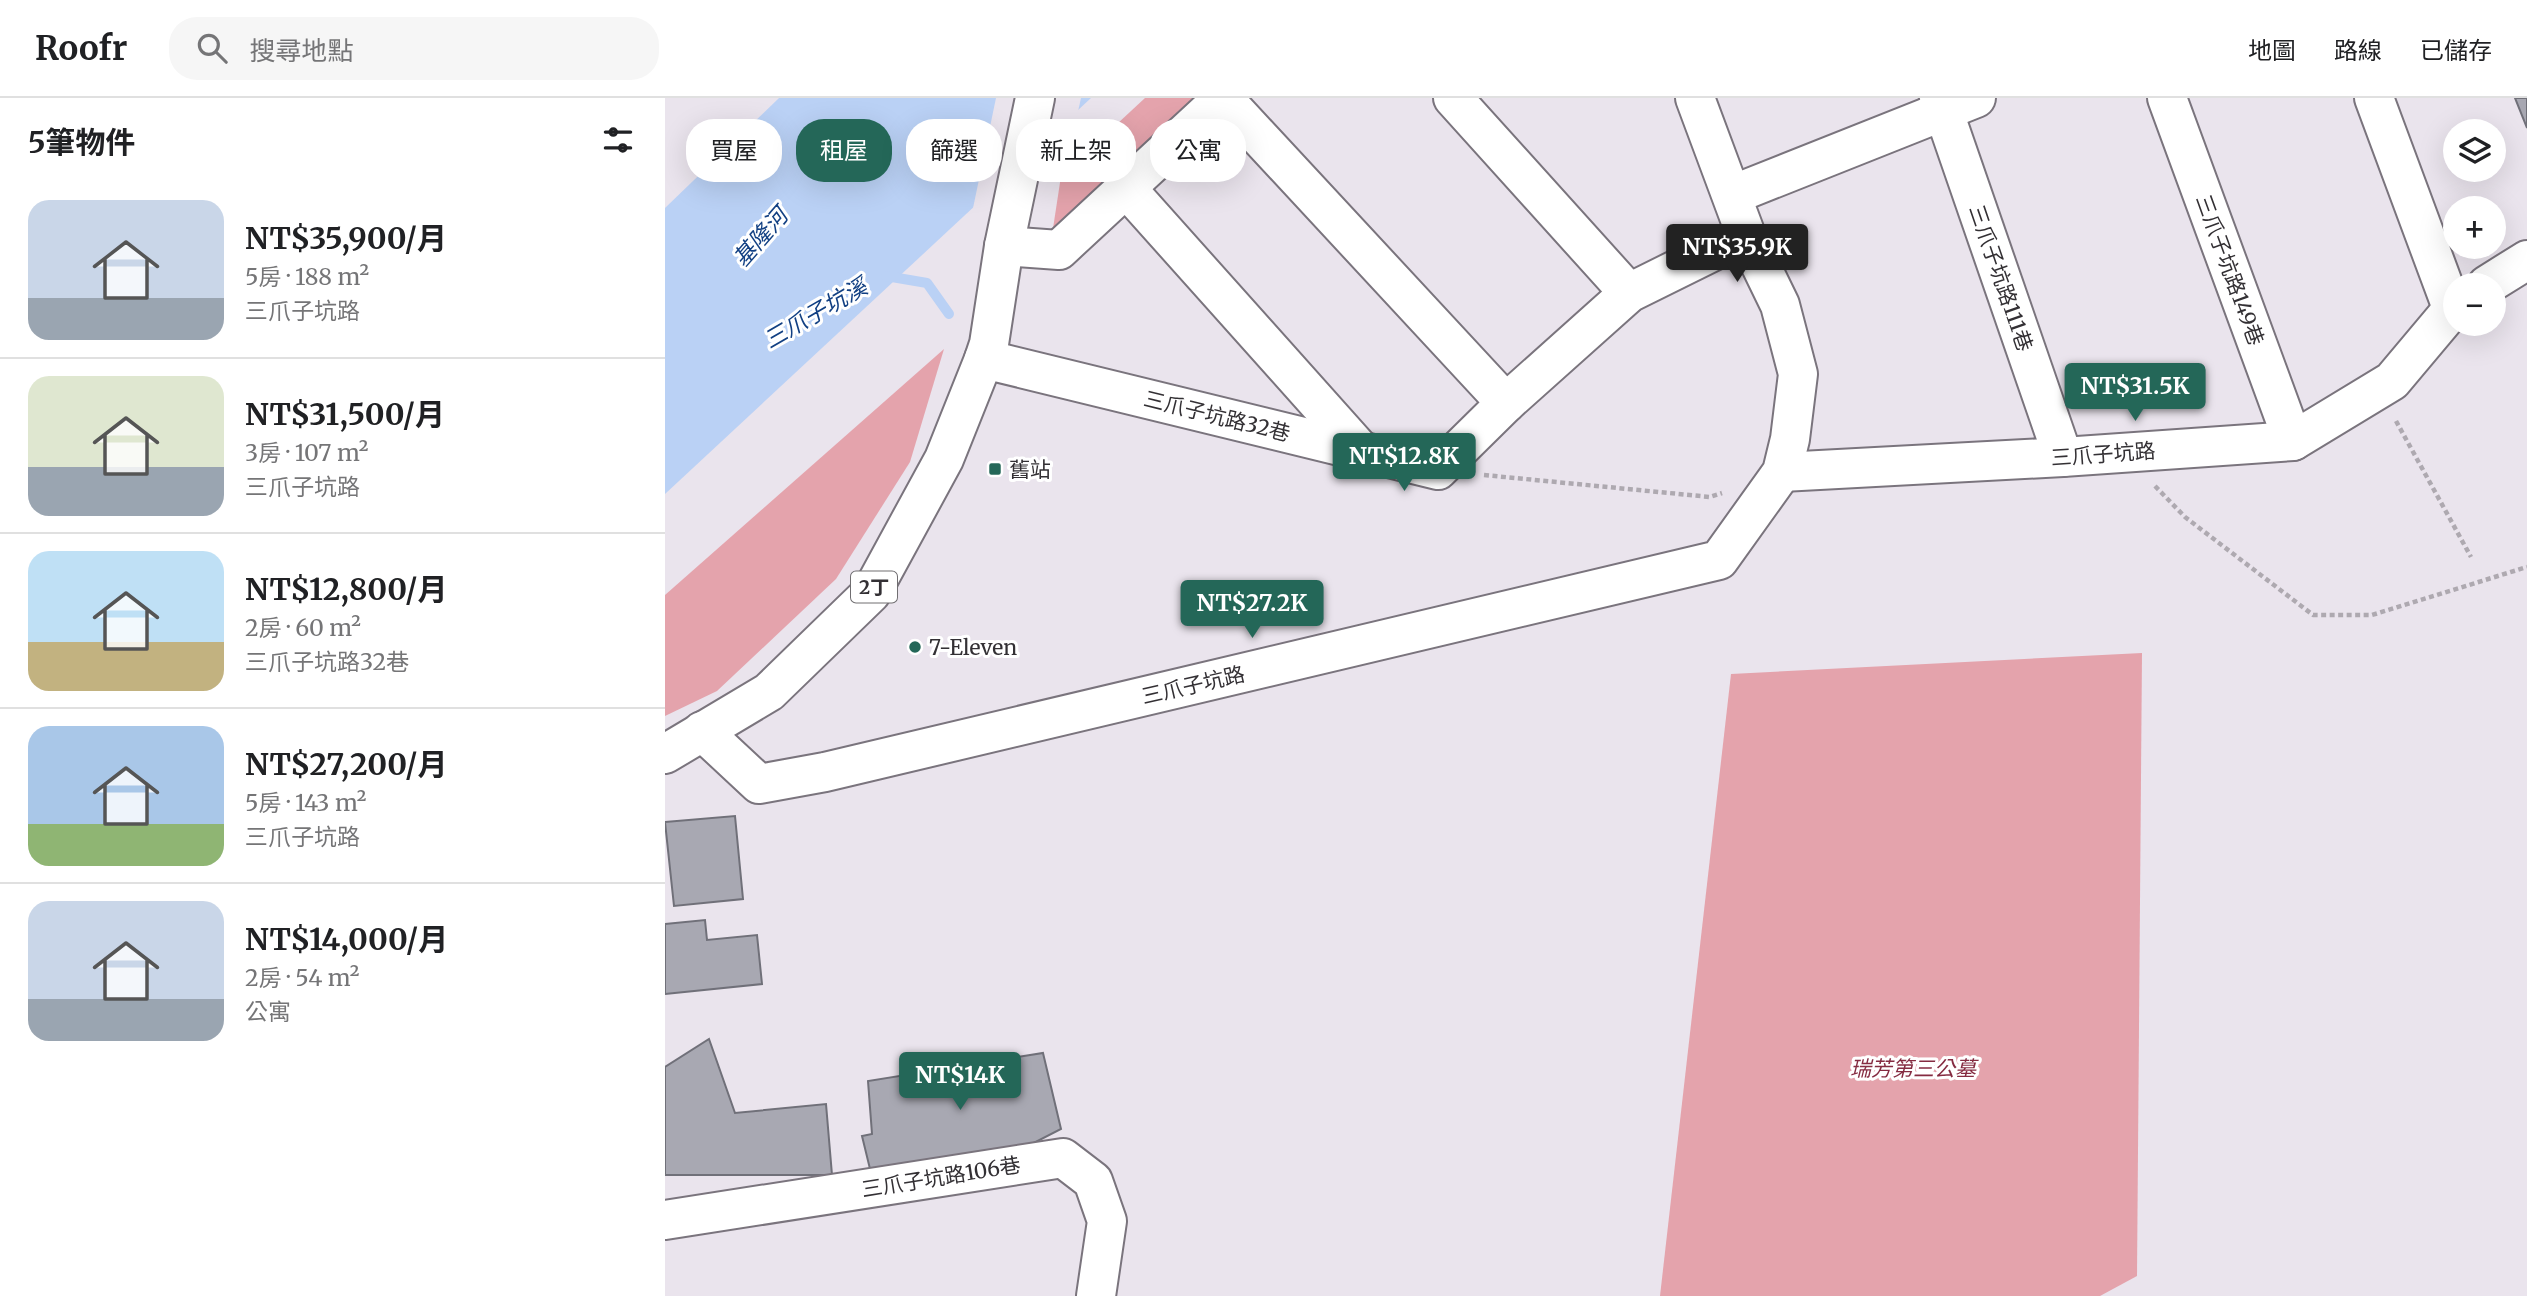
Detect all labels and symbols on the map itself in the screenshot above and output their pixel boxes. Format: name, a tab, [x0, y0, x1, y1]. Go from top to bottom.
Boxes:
street label: 三爪子坑路149巷	[2190, 191, 2270, 349]
water label: 基隆河	[726, 198, 796, 273]
street label: 三爪子坑路111巷	[1963, 201, 2039, 355]
pin: NT$35.9K	[1665, 225, 1809, 284]
water label: 三爪子坑溪	[758, 270, 875, 354]
pin: NT$31.5K	[2063, 364, 2207, 423]
street label: 三爪子坑路32巷	[1141, 385, 1293, 447]
pin: NT$12.8K	[1332, 434, 1476, 493]
street label: 三爪子坑路	[2050, 437, 2156, 471]
place label: 舊站	[1009, 456, 1051, 483]
marker: 舊站	[987, 461, 1003, 477]
road number: 2丁	[851, 572, 897, 602]
pin: NT$27.2K	[1180, 580, 1324, 640]
place label: 7-Eleven	[929, 634, 1017, 661]
marker: 7-Eleven	[907, 639, 923, 655]
street label: 三爪子坑路	[1139, 660, 1247, 710]
pin: NT$14K	[903, 1052, 1017, 1112]
park label: 瑞芳第三公墓	[1850, 1055, 1979, 1082]
street label: 三爪子坑路106巷	[859, 1151, 1023, 1203]

